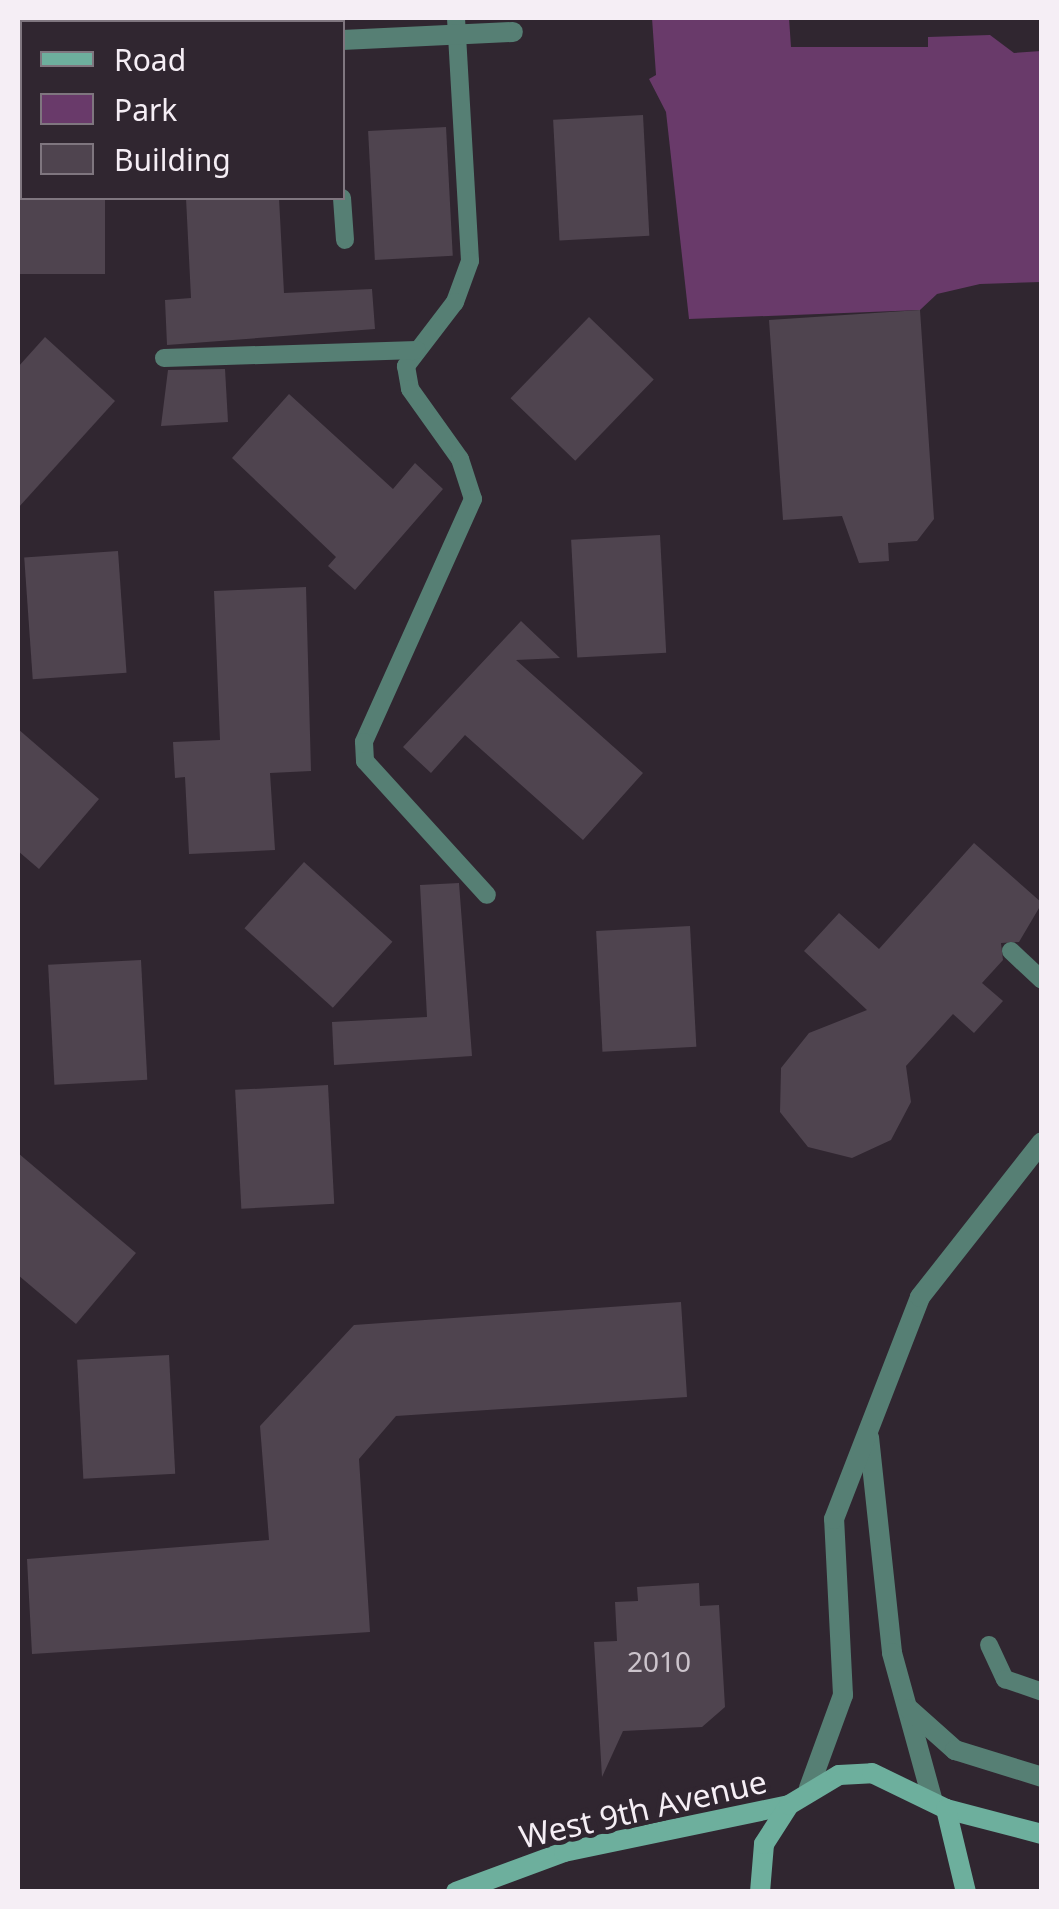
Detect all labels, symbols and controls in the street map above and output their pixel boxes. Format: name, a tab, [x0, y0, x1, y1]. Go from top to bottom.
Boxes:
legend	[20, 20, 345, 200]
text: Road	[114, 39, 186, 80]
text: Park	[114, 89, 177, 130]
text: Building	[114, 139, 231, 180]
house number: 2010	[627, 1644, 691, 1678]
street label: West 9th Avenue	[516, 1762, 770, 1856]

